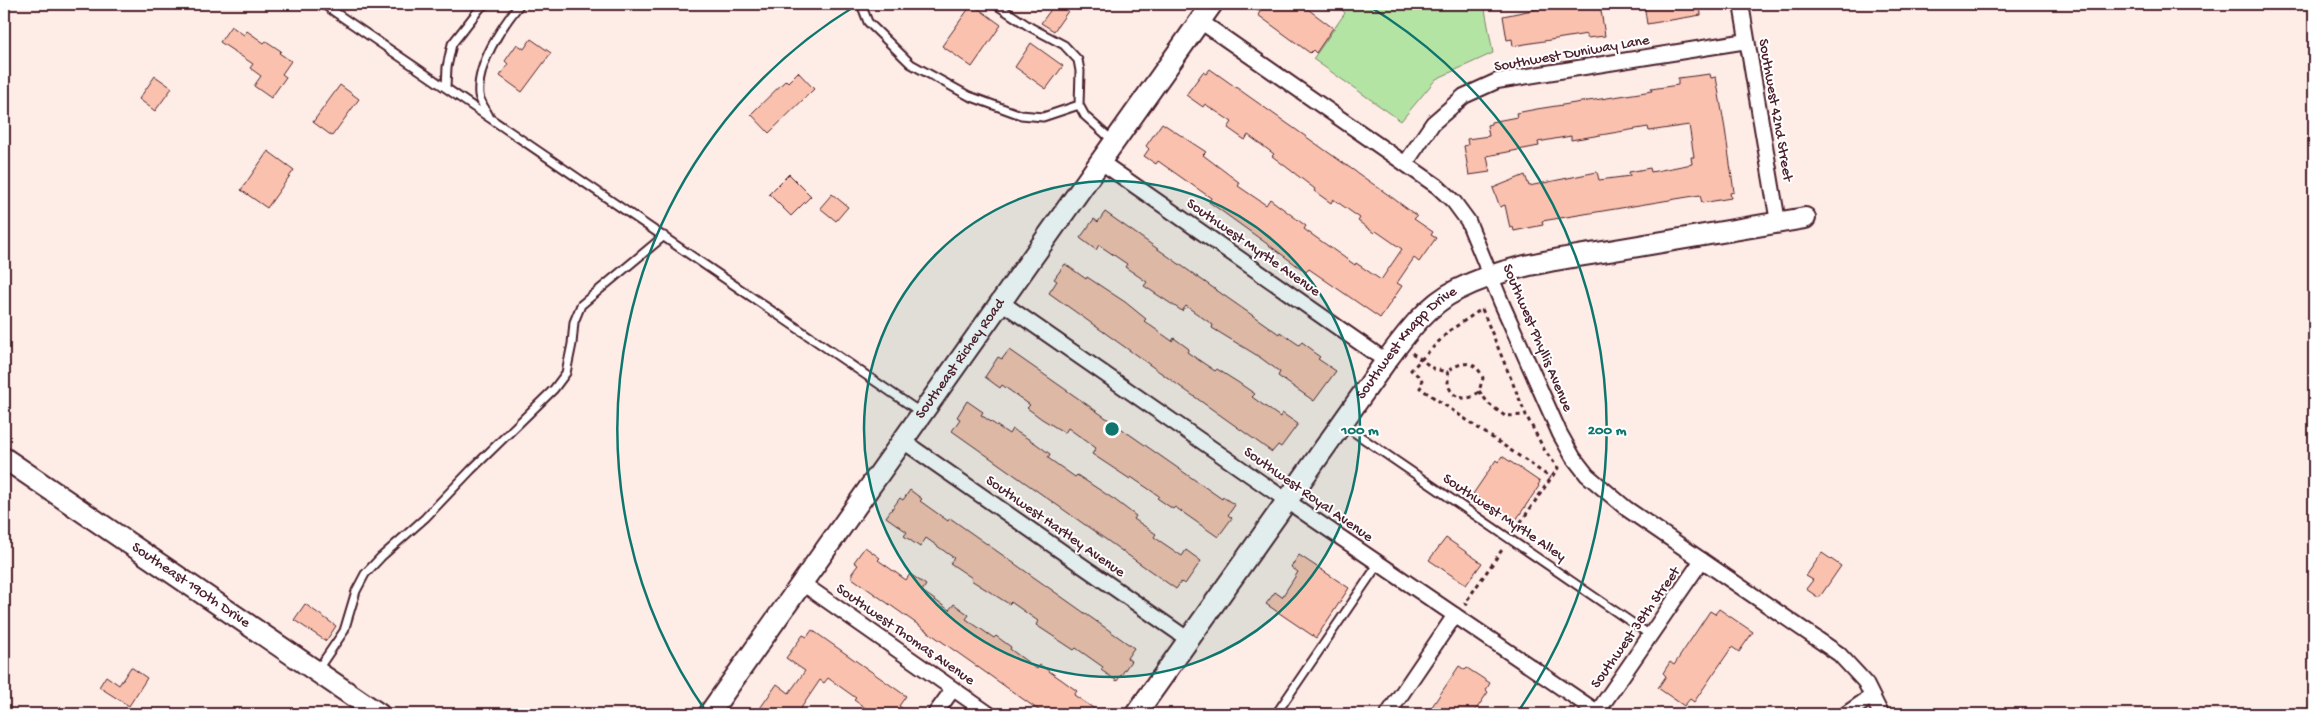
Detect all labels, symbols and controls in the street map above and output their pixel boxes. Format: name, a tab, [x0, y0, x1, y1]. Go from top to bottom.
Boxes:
street label: Southwest Duniway Lane	[1493, 31, 1651, 77]
street label: Southwest 42nd Street	[1754, 37, 1797, 185]
street label: Southwest Myrtle Avenue	[1183, 195, 1324, 301]
street label: Southwest Phyllis Avenue	[1498, 262, 1576, 415]
street label: Southwest Knapp Drive	[1352, 283, 1460, 403]
street label: Southeast Richey Road	[912, 294, 1010, 423]
centre of rings	[1103, 420, 1121, 438]
text: 100 m	[1340, 422, 1379, 440]
text: 200 m	[1588, 422, 1627, 440]
street label: Southwest Royal Avenue	[1240, 444, 1376, 547]
street label: Southwest Myrtle Alley	[1439, 470, 1570, 566]
street label: Southwest Hartley Avenue	[982, 472, 1128, 582]
street label: Southeast 190th Drive	[128, 539, 254, 632]
street label: Southwest 38th Street	[1587, 562, 1686, 692]
street label: Southwest Thomas Avenue	[832, 580, 978, 690]

